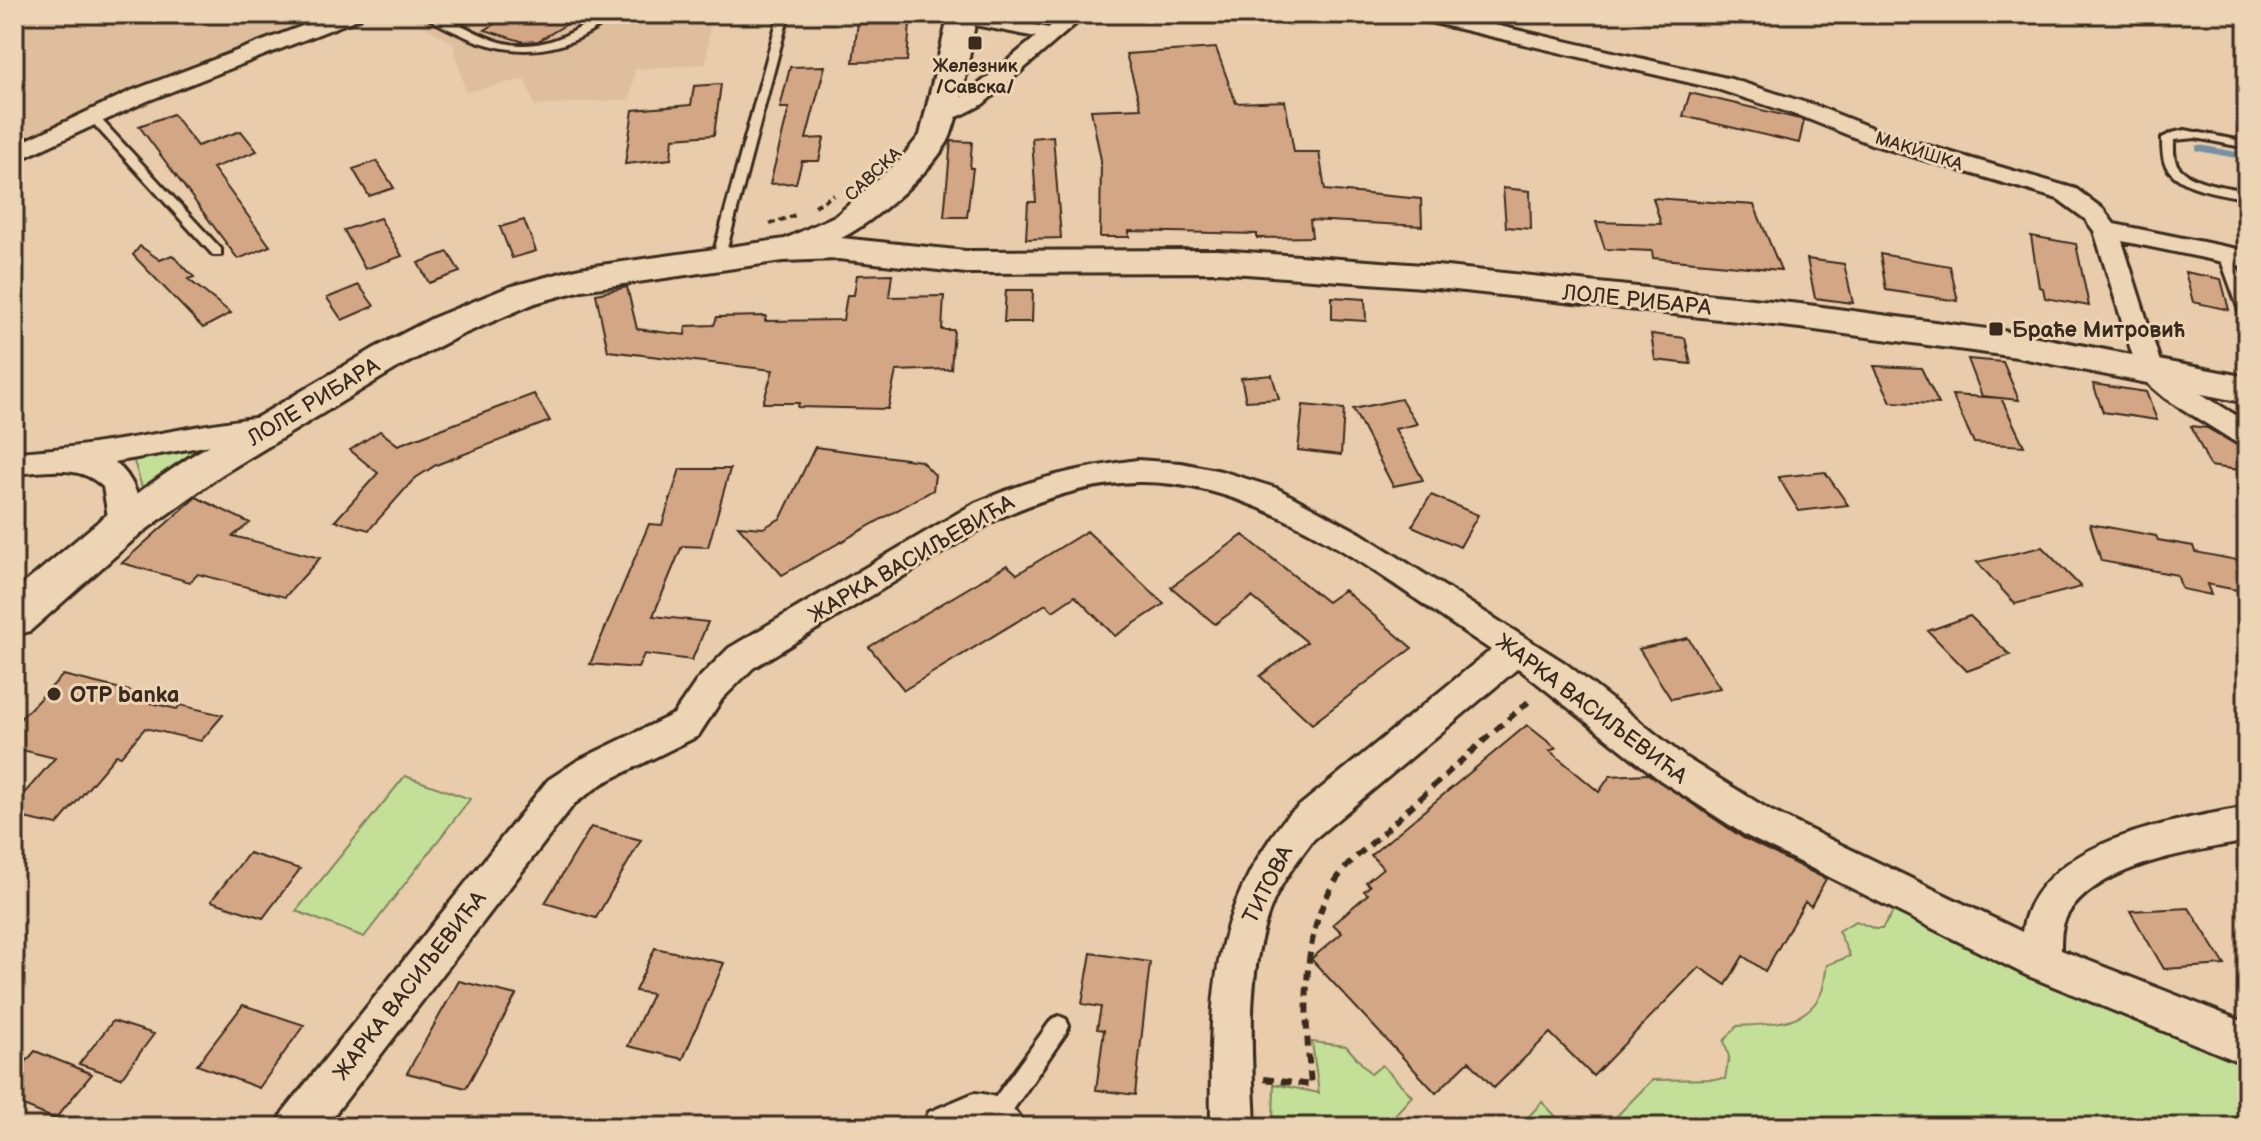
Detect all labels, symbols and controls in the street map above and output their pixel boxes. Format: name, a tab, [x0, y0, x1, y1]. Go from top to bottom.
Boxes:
marker: Железник /Савска/	[966, 34, 984, 52]
place label: Железник /Савска/	[933, 56, 1018, 98]
street label: МАКИШКА	[1872, 127, 1965, 176]
street label: САВСКА	[841, 143, 906, 206]
street label: ЛОЛЕ РИБАРА	[1560, 279, 1713, 322]
place label: Браће Митровић	[2012, 317, 2185, 344]
marker: Браће Митровић	[1987, 320, 2005, 338]
street label: ЛОЛЕ РИБАРА	[242, 352, 385, 453]
street label: ЖАРКА ВАСИЉЕВИЋА	[804, 489, 1020, 629]
street label: ЖАРКА ВАСИЉЕВИЋА	[1490, 628, 1693, 790]
place label: OTP banka	[70, 682, 179, 709]
marker: OTP banka	[45, 685, 63, 703]
street label: ТИТОВА	[1237, 841, 1300, 928]
street label: ЖАРКА ВАСИЉЕВИЋА	[328, 885, 493, 1086]

